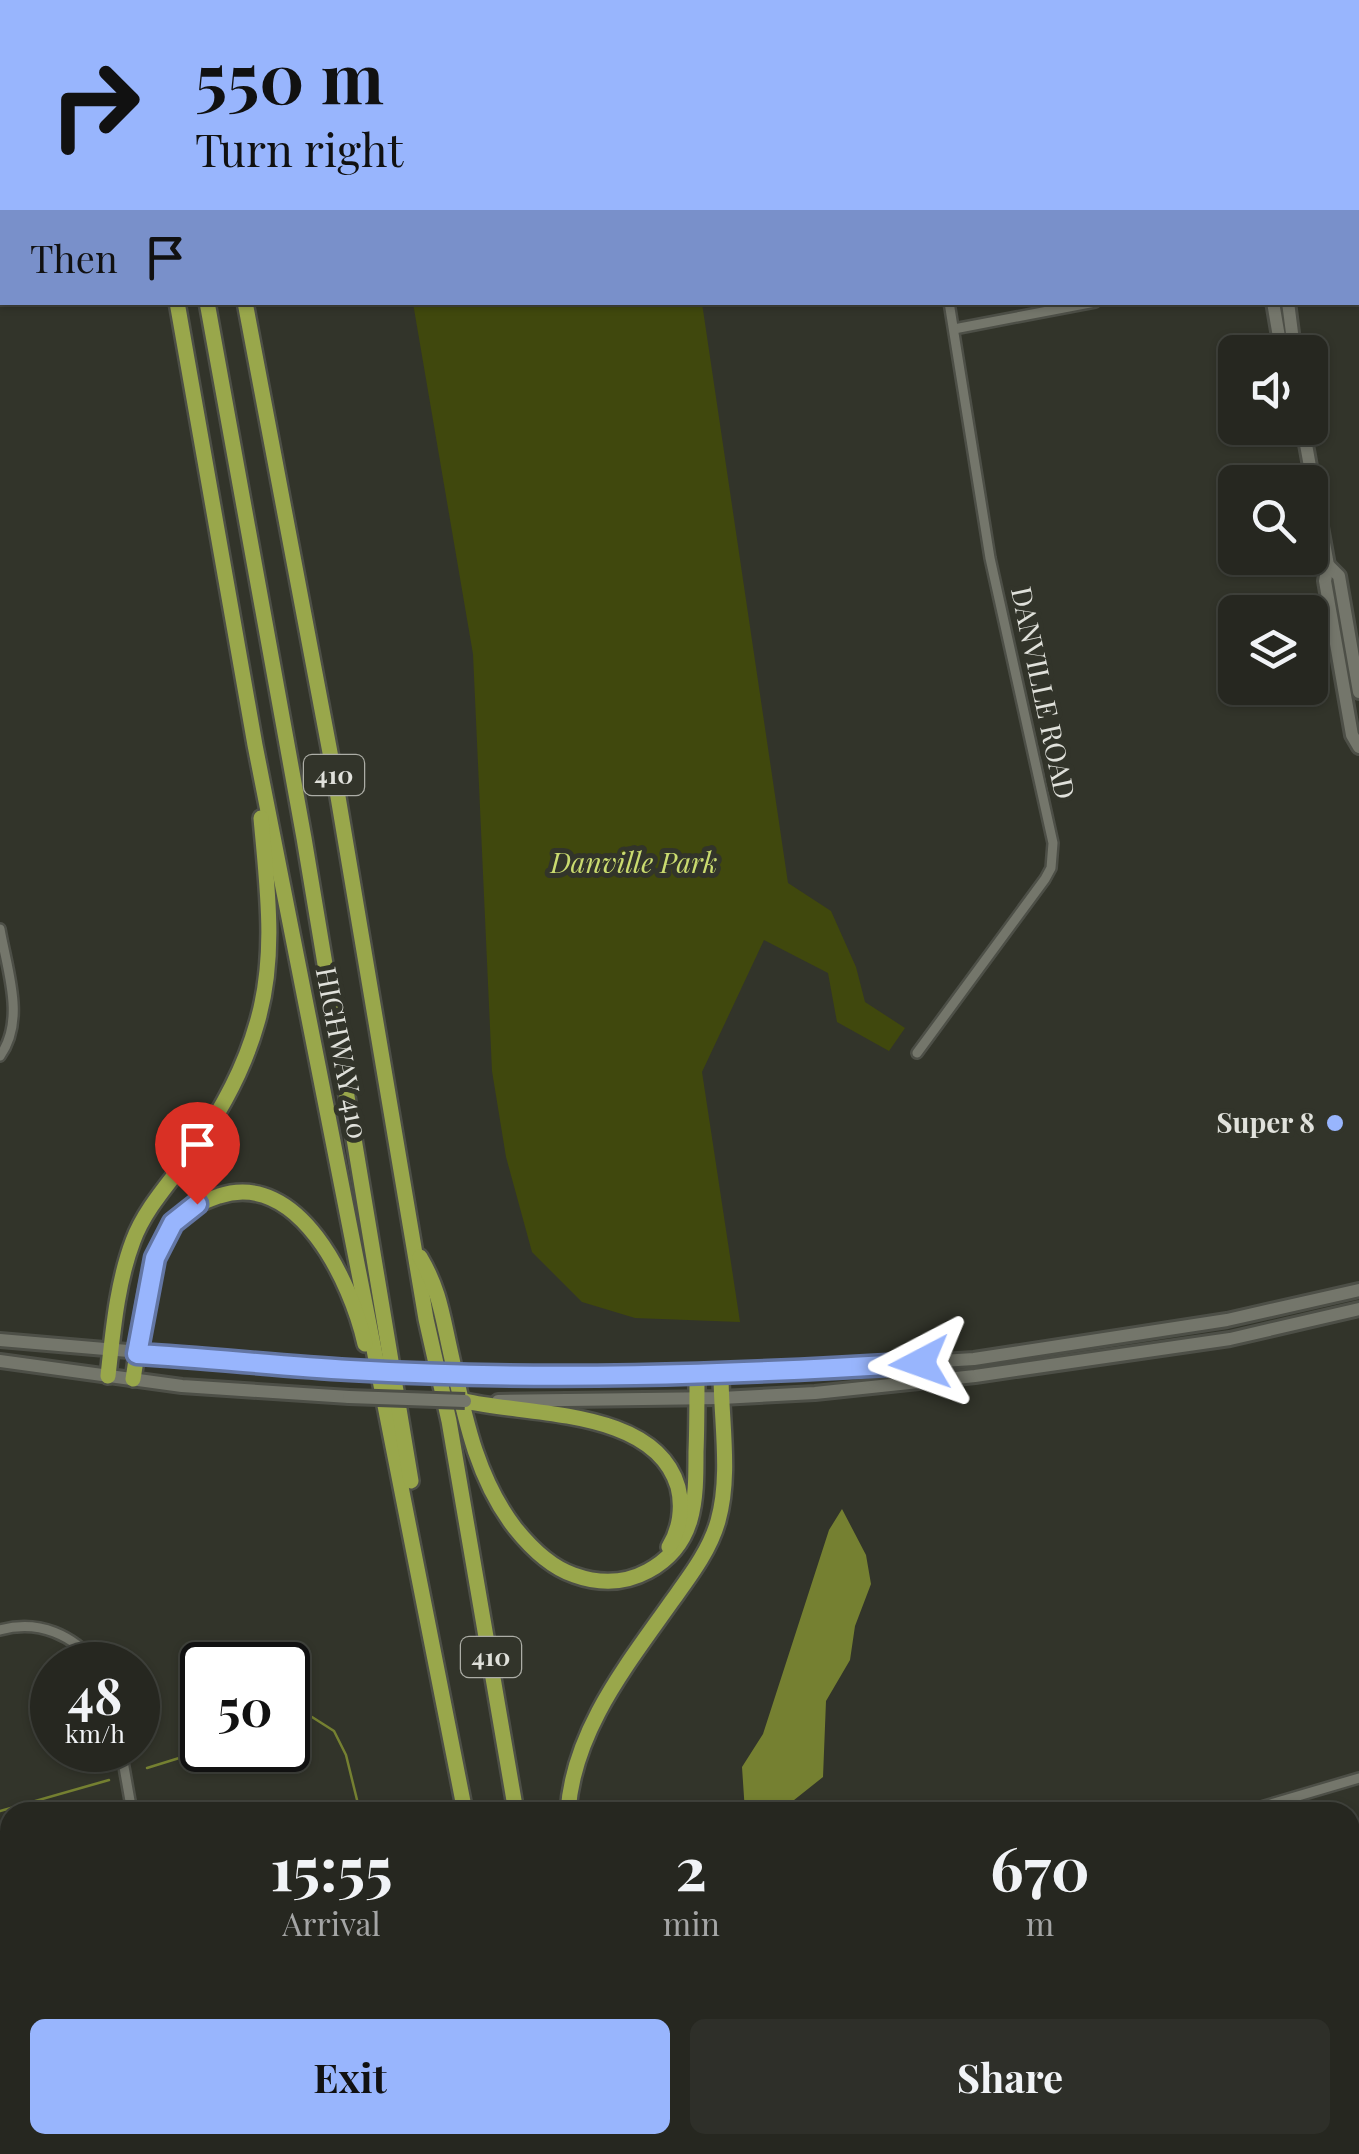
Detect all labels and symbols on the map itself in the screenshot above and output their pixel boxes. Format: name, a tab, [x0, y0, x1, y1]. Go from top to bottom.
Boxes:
street label: DANVILLE ROAD	[1004, 583, 1085, 802]
road number: 410	[304, 755, 364, 795]
park label: Danville Park	[550, 843, 717, 880]
street label: HIGHWAY 410	[309, 964, 378, 1142]
pin	[155, 1102, 240, 1205]
place label: Super 8	[1216, 1103, 1315, 1140]
marker: Super 8	[1324, 1112, 1346, 1134]
position arrow	[868, 1311, 972, 1415]
road number: 410	[461, 1637, 521, 1677]
speed limit sign: 50	[180, 1642, 310, 1772]

